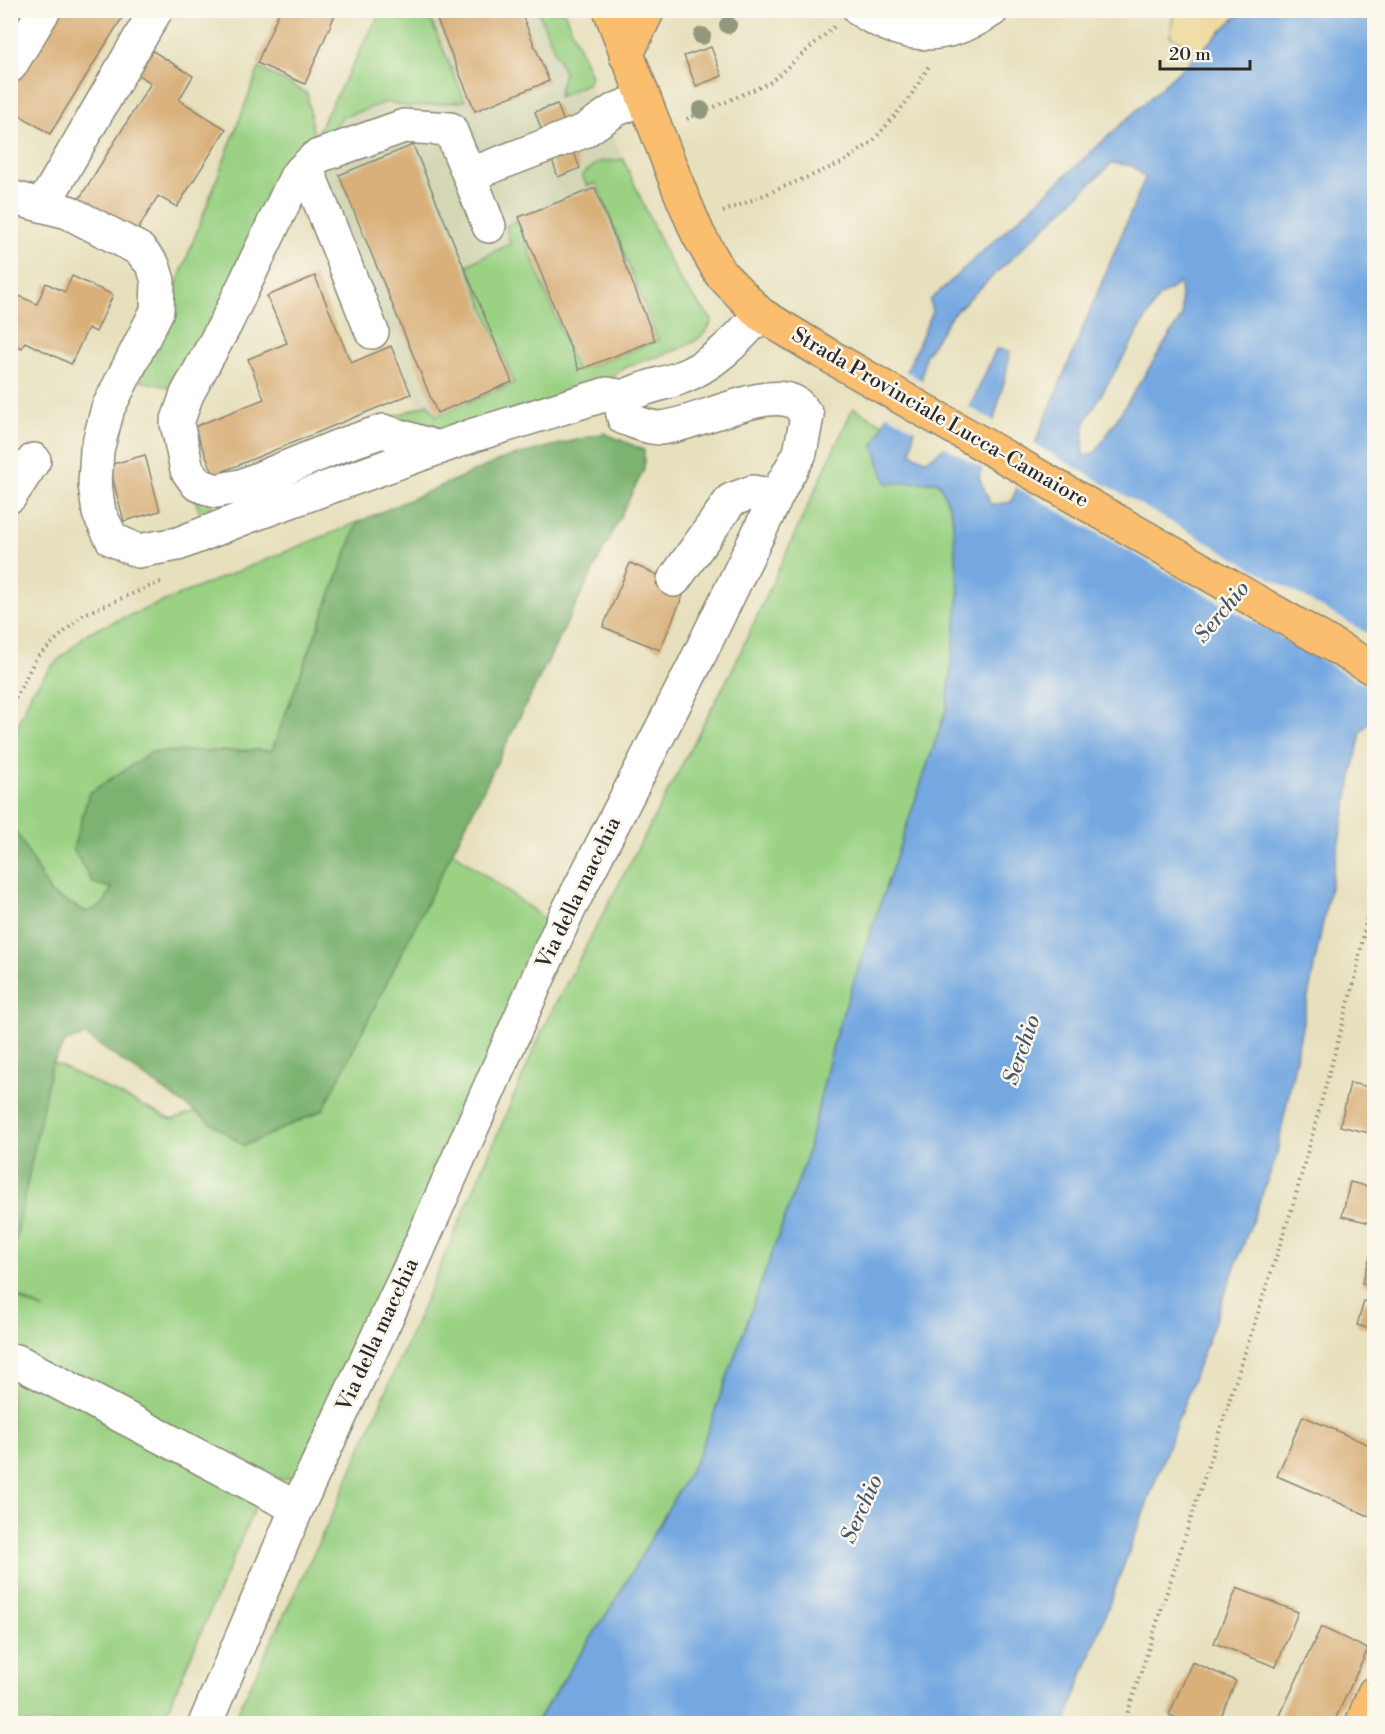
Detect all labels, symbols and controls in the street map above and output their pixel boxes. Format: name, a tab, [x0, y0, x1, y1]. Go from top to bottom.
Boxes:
scale bar	[1160, 33, 1250, 71]
text: 20 m	[1169, 43, 1211, 66]
street label: Strada Provinciale Lucca-Camaiore	[787, 322, 1093, 514]
water label: Serchio	[1188, 576, 1256, 648]
street label: Via della macchia	[531, 812, 627, 974]
water label: Serchio	[997, 1011, 1047, 1089]
street label: Via della macchia	[331, 1254, 425, 1417]
water label: Serchio	[835, 1470, 889, 1548]

